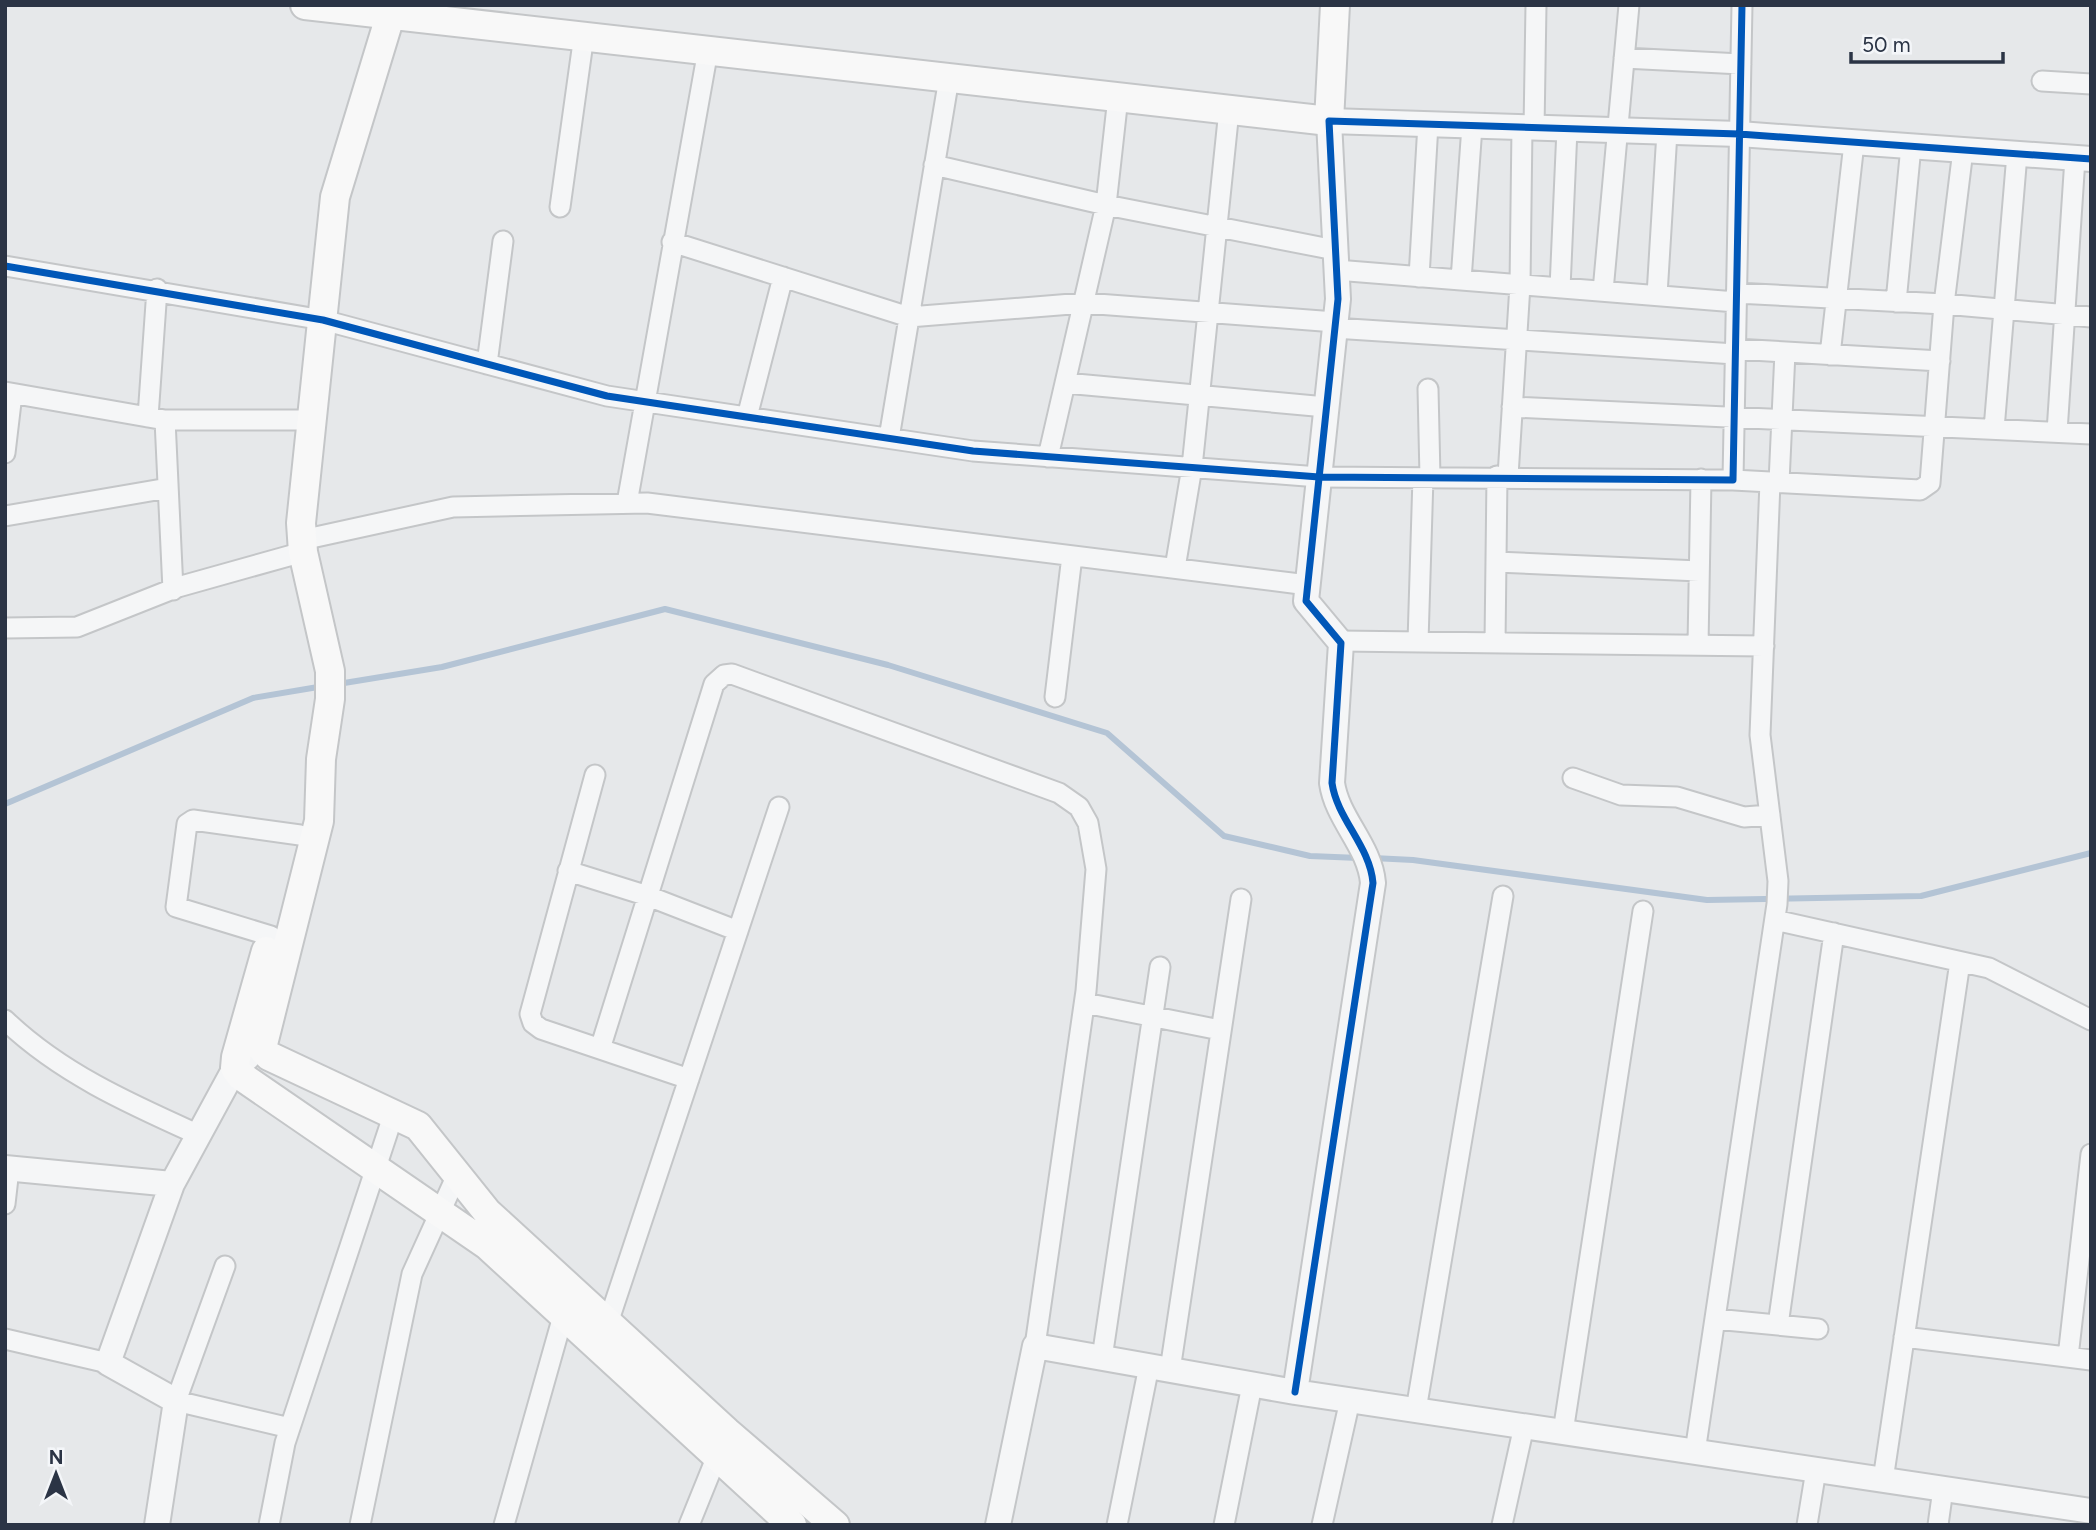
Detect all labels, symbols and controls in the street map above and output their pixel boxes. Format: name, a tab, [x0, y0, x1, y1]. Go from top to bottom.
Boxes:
scale bar	[1851, 21, 2003, 65]
text: 50 m	[1862, 32, 1911, 57]
north arrow	[21, 1439, 91, 1509]
text: N	[49, 1446, 63, 1469]

